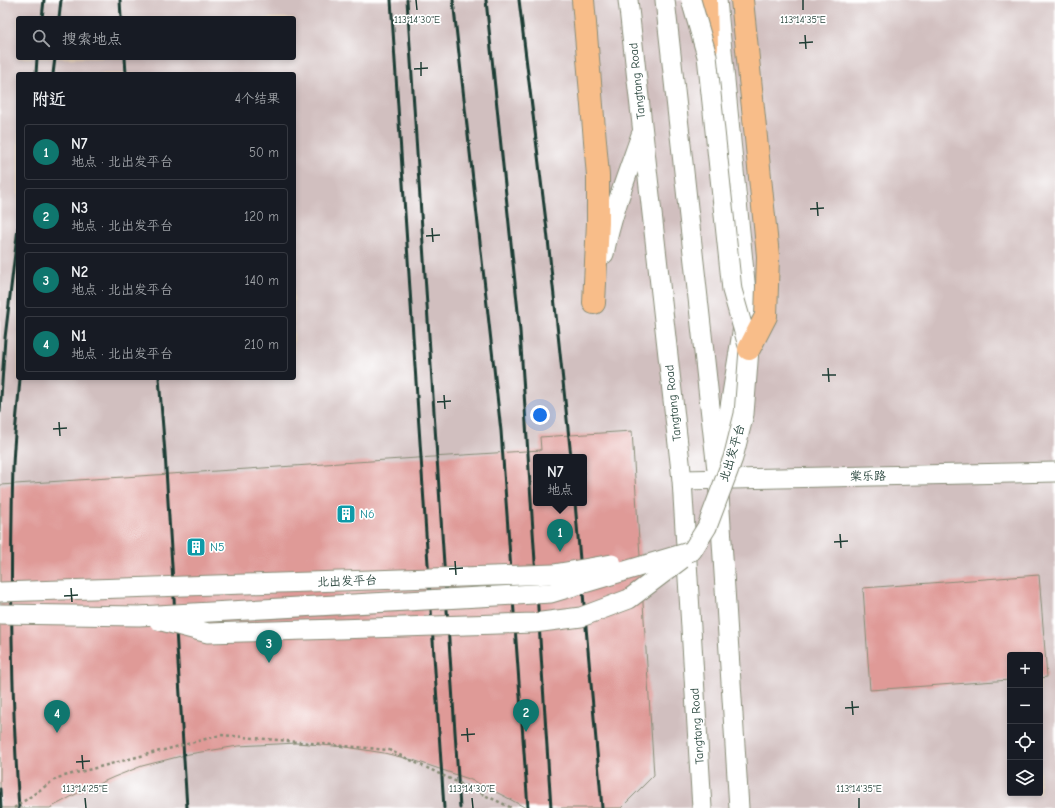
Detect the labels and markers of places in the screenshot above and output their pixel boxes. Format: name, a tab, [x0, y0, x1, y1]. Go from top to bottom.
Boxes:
building icon: N6	[335, 503, 357, 525]
place label: N6	[360, 507, 374, 521]
pin: 1	[547, 519, 573, 552]
building icon: N5	[185, 536, 207, 558]
place label: N5	[210, 540, 224, 554]
pin: 3	[256, 630, 282, 663]
pin: 2	[513, 699, 539, 732]
pin: 4	[44, 700, 70, 733]

